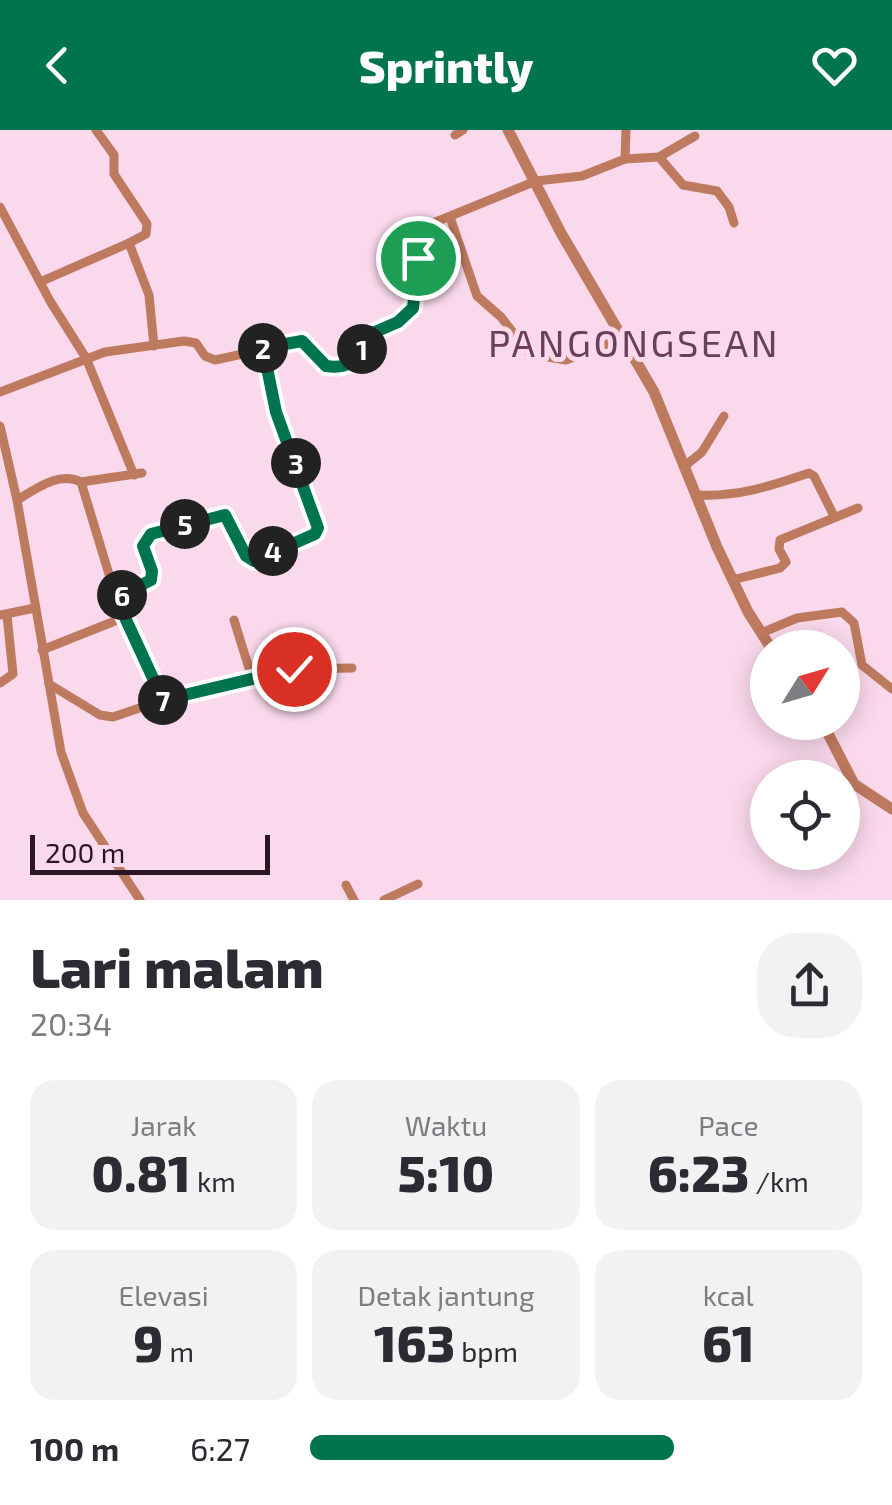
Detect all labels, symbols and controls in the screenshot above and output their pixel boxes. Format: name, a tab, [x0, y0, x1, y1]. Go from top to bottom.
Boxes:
icon: back	[30, 38, 85, 93]
text: Sprintly	[359, 38, 533, 92]
icon: heart	[807, 38, 862, 93]
pin	[376, 216, 461, 301]
icon: arrive	[391, 231, 446, 286]
district label: PANGONGSEAN	[488, 319, 780, 365]
pin: 2	[238, 323, 288, 373]
pin: 1	[337, 324, 387, 374]
text: 2	[255, 331, 271, 365]
text: 1	[356, 332, 368, 366]
pin: 3	[271, 438, 321, 488]
text: 3	[288, 446, 304, 480]
pin: 5	[160, 499, 210, 549]
text: 5	[177, 507, 193, 541]
pin: 4	[248, 526, 298, 576]
text: 4	[264, 534, 282, 568]
pin: 6	[97, 570, 147, 620]
text: 6	[114, 578, 130, 612]
pin	[252, 627, 337, 712]
north arrow	[750, 630, 860, 740]
map controls	[750, 630, 860, 870]
icon: check	[267, 642, 322, 697]
pin: 7	[138, 675, 188, 725]
text: 7	[156, 683, 170, 717]
button: locate	[750, 760, 860, 870]
scale bar	[30, 830, 270, 874]
text: 200 m	[45, 835, 125, 869]
text: Lari malam	[30, 933, 324, 999]
button: share	[757, 933, 862, 1038]
text: 20:34	[30, 1004, 112, 1042]
text: Jarak	[131, 1108, 197, 1142]
text: Waktu	[405, 1108, 487, 1142]
text: Pace	[698, 1108, 758, 1142]
text: 0.81	[92, 1142, 191, 1202]
text: 5:10	[398, 1142, 494, 1202]
text: 6:23	[648, 1142, 749, 1202]
text: km	[191, 1164, 236, 1198]
text: /km	[749, 1164, 809, 1198]
text: Elevasi	[119, 1278, 209, 1312]
text: Detak jantung	[357, 1278, 535, 1312]
text: kcal	[703, 1278, 754, 1312]
text: 9	[133, 1312, 163, 1372]
text: 163	[374, 1312, 455, 1372]
text: 61	[702, 1312, 755, 1372]
text: m	[163, 1334, 194, 1368]
text: bpm	[455, 1334, 518, 1368]
text: 100 m	[30, 1429, 119, 1467]
text: 6:27	[190, 1429, 250, 1467]

